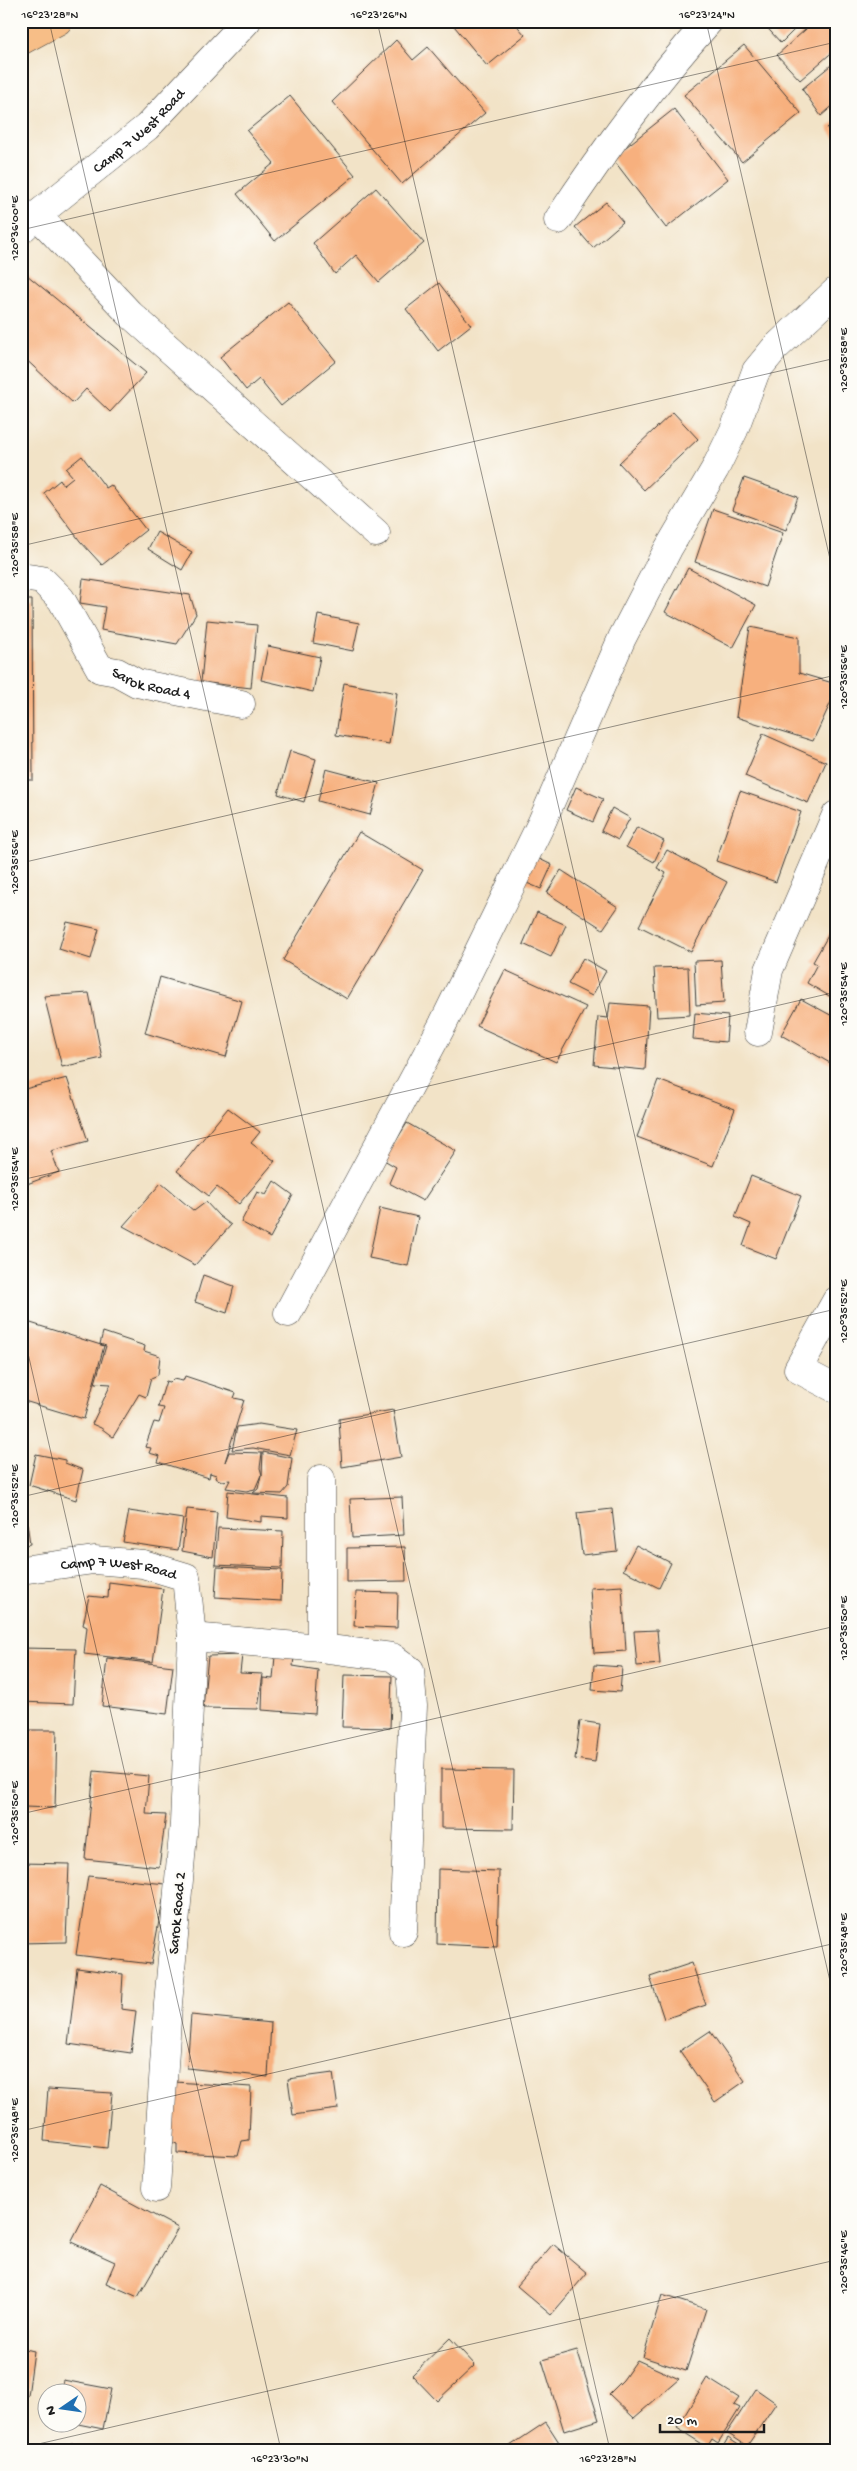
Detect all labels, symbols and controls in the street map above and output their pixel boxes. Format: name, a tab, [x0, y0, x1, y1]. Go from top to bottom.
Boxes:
text: 16°23'28"N	[21, 9, 79, 23]
text: 16°23'26"N	[350, 9, 407, 23]
text: 16°23'24"N	[678, 9, 735, 23]
street label: Camp 7 West Road	[90, 85, 190, 178]
text: 120°36'00"E	[9, 195, 23, 261]
text: 120°35'58"E	[838, 328, 852, 393]
text: 120°35'58"E	[9, 513, 23, 578]
text: 120°35'56"E	[838, 645, 852, 710]
street label: Sarok Road 4	[111, 664, 192, 705]
text: 120°35'56"E	[9, 830, 23, 895]
text: 120°35'54"E	[838, 962, 852, 1026]
text: 120°35'54"E	[9, 1147, 23, 1211]
text: 120°35'52"E	[838, 1279, 852, 1344]
text: 120°35'52"E	[9, 1464, 23, 1529]
street label: Camp 7 West Road	[60, 1553, 180, 1585]
text: 120°35'50"E	[838, 1595, 852, 1661]
text: 120°35'50"E	[9, 1780, 23, 1846]
street label: Sarok Road 2	[165, 1871, 191, 1955]
text: 120°35'48"E	[838, 1913, 852, 1978]
text: 120°35'48"E	[9, 2098, 23, 2163]
text: 120°35'46"E	[838, 2230, 852, 2294]
north arrow	[38, 2384, 88, 2434]
scale bar	[660, 2401, 763, 2433]
text: N	[42, 2404, 61, 2417]
text: 20 m	[667, 2412, 697, 2430]
text: 16°23'30"N	[250, 2453, 309, 2467]
text: 16°23'28"N	[579, 2453, 637, 2467]

